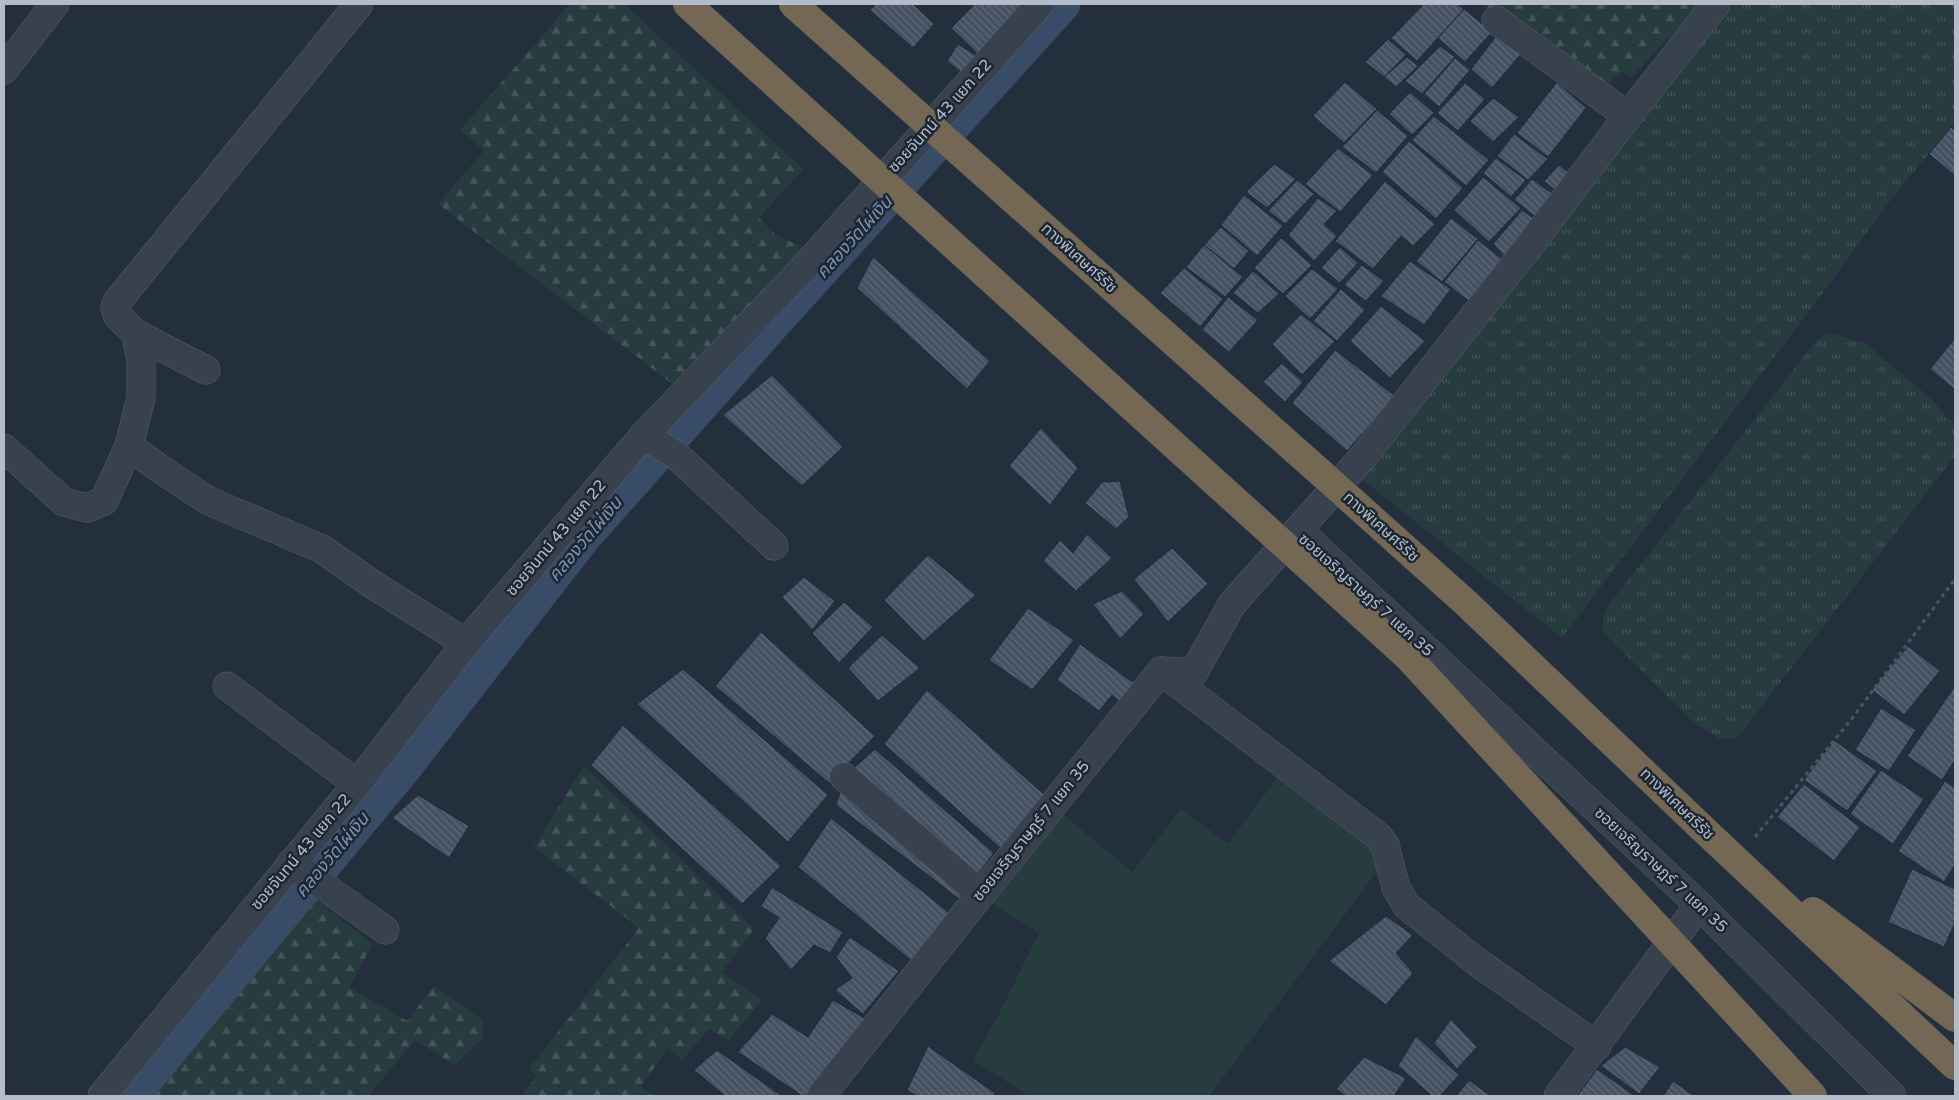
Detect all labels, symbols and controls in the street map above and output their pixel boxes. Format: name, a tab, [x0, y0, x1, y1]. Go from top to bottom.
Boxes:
street label: ซอยจันทน์ 43 แยก 22	[884, 55, 996, 177]
water label: คลองวัดไผ่เงิน	[811, 190, 898, 283]
street label: ทางพิเศษศรีรัช	[1037, 219, 1121, 297]
street label: ซอยจันทน์ 43 แยก 22	[501, 476, 611, 600]
street label: ทางพิเศษศรีรัช	[1339, 488, 1423, 566]
water label: คลองวัดไผ่เงิน	[543, 491, 627, 586]
street label: ซอยเจริญราษฎร์ 7 แยก 35	[1294, 529, 1438, 661]
street label: ซอยเจริญราษฎร์ 7 แยก 35	[968, 757, 1094, 905]
street label: ทางพิเศษศรีรัช	[1636, 764, 1718, 844]
street label: ซอยจันทน์ 43 แยก 22	[246, 790, 356, 914]
street label: ซอยเจริญราษฎร์ 7 แยก 35	[1590, 803, 1732, 937]
water label: คลองวัดไผ่เงิน	[290, 807, 374, 902]

